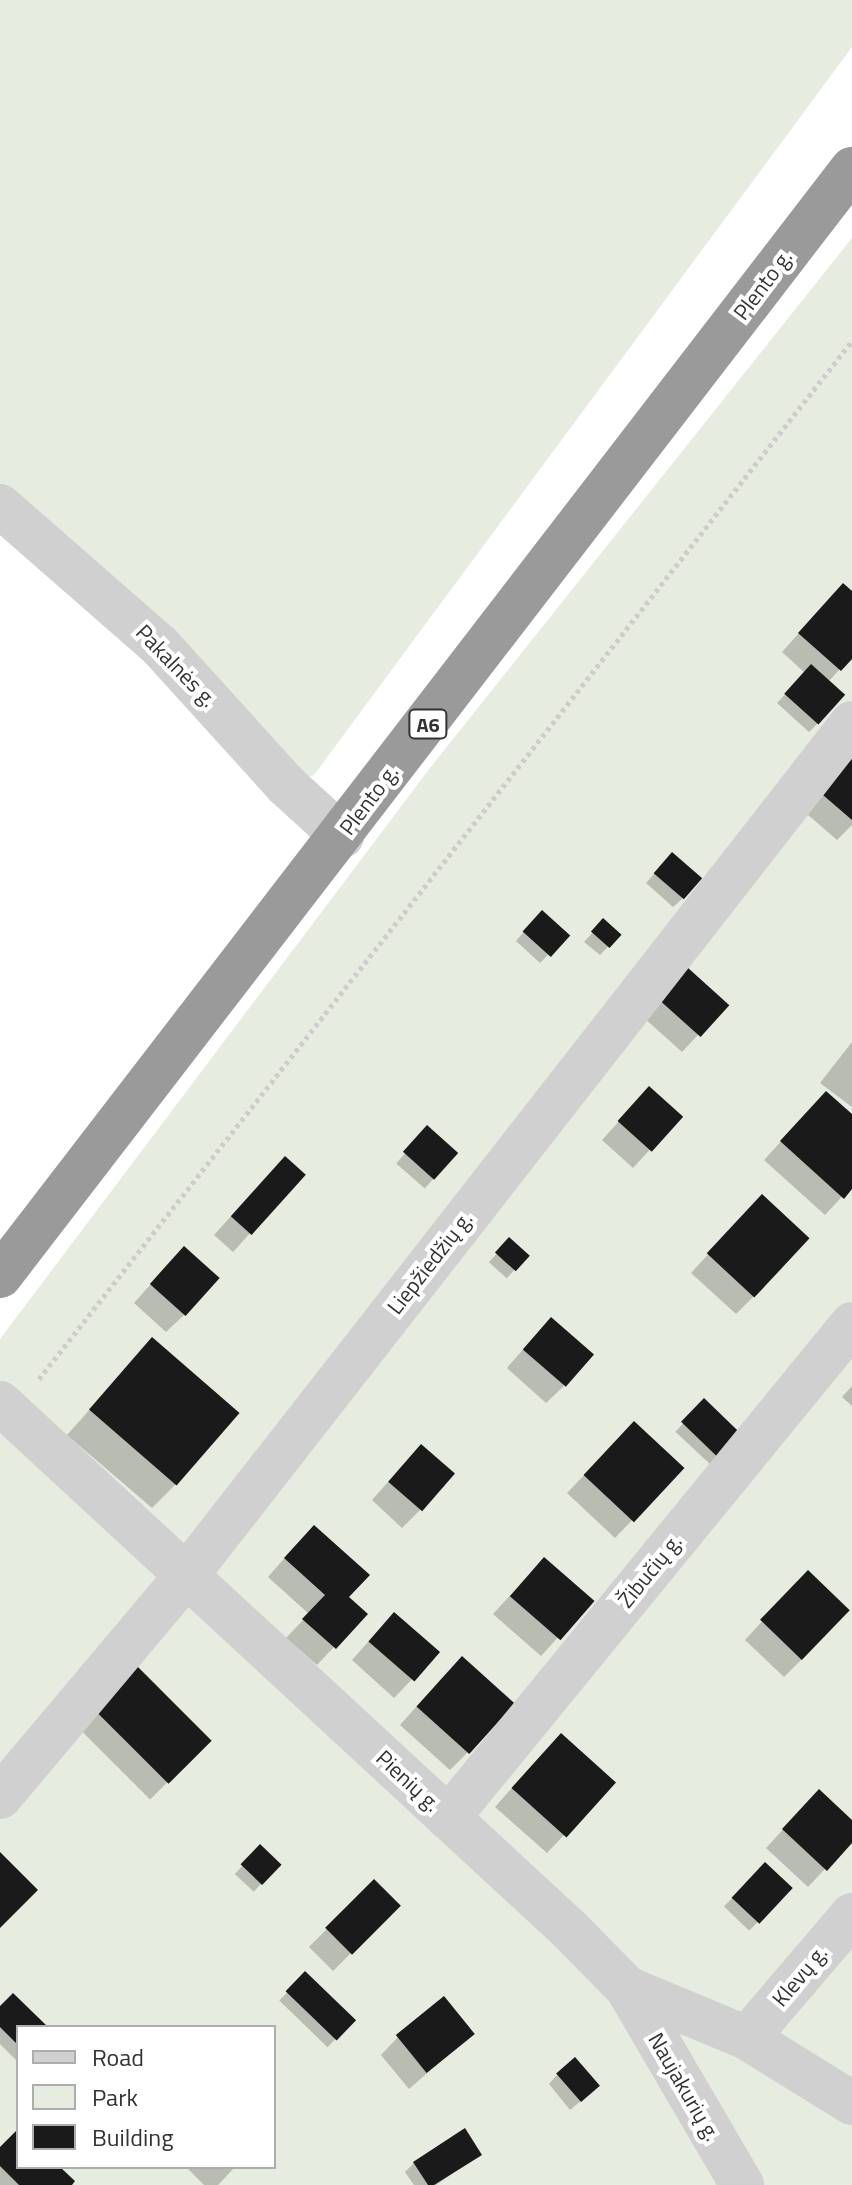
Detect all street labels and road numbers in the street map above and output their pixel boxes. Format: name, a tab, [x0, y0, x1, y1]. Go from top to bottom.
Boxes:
street label: Plento g.	[728, 245, 798, 325]
street label: Pakalnės g.	[130, 619, 222, 713]
road number: A6	[408, 708, 448, 740]
street label: Plento g.	[334, 760, 404, 840]
street label: Liepžiedžių g.	[382, 1206, 478, 1320]
street label: Žibučių g.	[612, 1529, 688, 1613]
street label: Pienių g.	[370, 1745, 446, 1817]
street label: Klevų g.	[767, 1940, 833, 2012]
street label: Naujakurių g.	[642, 2028, 726, 2146]

